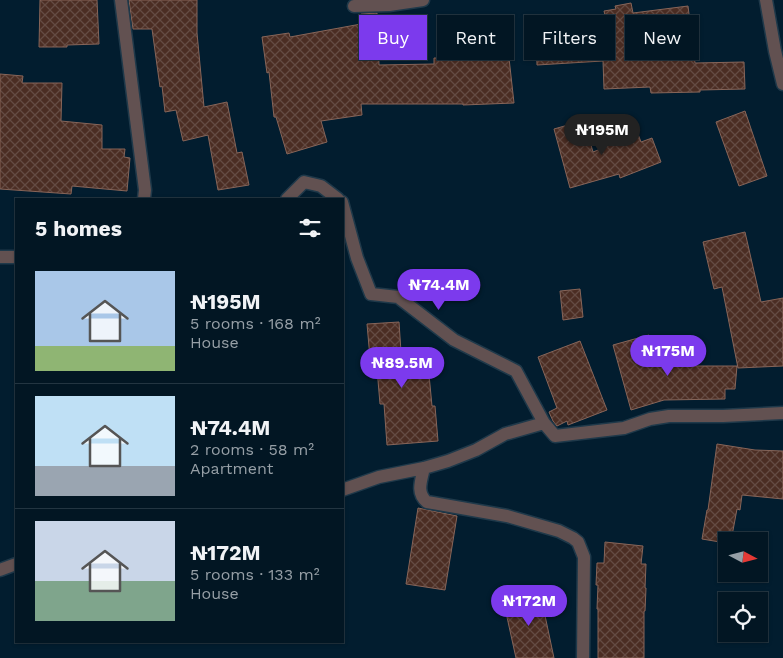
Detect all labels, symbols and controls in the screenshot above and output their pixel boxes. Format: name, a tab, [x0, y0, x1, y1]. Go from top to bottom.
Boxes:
chip: Buy	[359, 15, 427, 60]
chip: Rent	[437, 15, 514, 60]
chip: Filters	[524, 15, 615, 60]
chip: New	[625, 15, 699, 60]
pin: ₦195M	[567, 114, 637, 156]
text: ₦195M	[575, 120, 629, 139]
icon: filters	[296, 214, 324, 242]
text: 5 homes	[35, 216, 122, 241]
pin: ₦74.4M	[398, 268, 480, 311]
text: ₦74.4M	[408, 275, 470, 294]
text: ₦195M	[190, 289, 261, 314]
icon: home	[75, 291, 135, 351]
text: 5 rooms · 168 m²	[190, 314, 321, 333]
text: House	[190, 333, 239, 352]
pin: ₦175M	[633, 334, 703, 377]
text: ₦175M	[641, 341, 695, 360]
pin: ₦89.5M	[361, 346, 443, 389]
text: ₦89.5M	[371, 353, 433, 372]
text: ₦74.4M	[190, 415, 270, 440]
icon: home	[75, 416, 135, 476]
text: 2 rooms · 58 m²	[190, 440, 314, 459]
text: Apartment	[190, 459, 273, 478]
north arrow	[718, 532, 768, 582]
map controls	[718, 532, 768, 642]
text: ₦172M	[190, 540, 261, 565]
icon: home	[75, 541, 135, 601]
text: 5 rooms · 133 m²	[190, 565, 320, 584]
text: House	[190, 584, 239, 603]
pin: ₦172M	[494, 584, 564, 627]
text: ₦172M	[502, 591, 556, 610]
button: locate	[718, 592, 768, 642]

